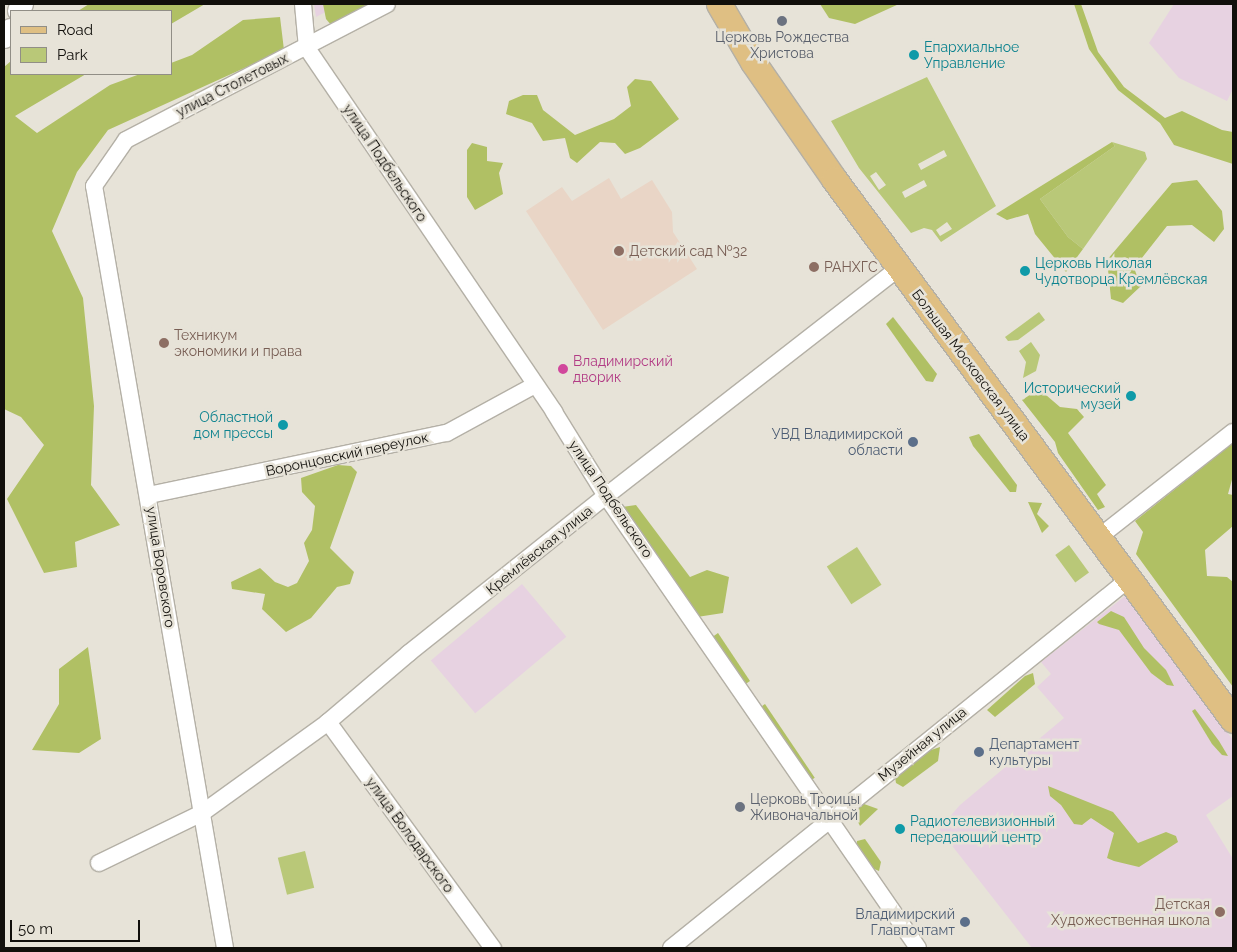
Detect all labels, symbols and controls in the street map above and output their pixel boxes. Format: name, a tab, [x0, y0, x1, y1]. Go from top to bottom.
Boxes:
legend	[10, 10, 172, 75]
marker: Церковь Рождества Христова	[776, 15, 788, 27]
text: Road	[57, 21, 93, 39]
place label: Церковь Рождества Христова	[715, 29, 849, 62]
place label: Епархиальное Управление	[924, 39, 1019, 72]
text: Park	[57, 46, 88, 64]
marker: Епархиальное Управление	[908, 49, 920, 61]
street label: улица Столетовых	[173, 50, 291, 120]
street label: улица Подбельского	[339, 101, 431, 225]
place label: Детский сад №32	[629, 243, 747, 259]
marker: Детский сад №32	[613, 245, 625, 257]
place label: Церковь Николая Чудотворца Кремлёвская	[1035, 255, 1208, 288]
place label: РАНХГС	[824, 259, 877, 275]
marker: РАНХГС	[808, 261, 820, 273]
marker: Церковь Николая Чудотворца Кремлёвская	[1019, 265, 1031, 277]
street label: Большая Московская улица	[908, 286, 1034, 444]
place label: Техникум экономики и права	[174, 327, 302, 360]
marker: Техникум экономики и права	[158, 337, 170, 349]
place label: Владимирский дворик	[573, 353, 673, 386]
marker: Владимирский дворик	[557, 363, 569, 375]
place label: Исторический музей	[1024, 380, 1121, 412]
marker: Исторический музей	[1125, 390, 1137, 402]
place label: Областной дом прессы	[194, 409, 273, 442]
marker: Областной дом прессы	[277, 419, 289, 431]
place label: УВД Владимирской области	[772, 426, 903, 458]
street label: Воронцовский переулок	[264, 429, 430, 479]
marker: УВД Владимирской области	[907, 436, 919, 448]
street label: улица Подбельского	[565, 437, 657, 561]
street label: Кремлёвская улица	[482, 502, 596, 598]
street label: улица Воровского	[143, 505, 179, 629]
street label: Музейная улица	[874, 703, 970, 785]
place label: Департамент культуры	[989, 736, 1079, 769]
marker: Департамент культуры	[973, 746, 985, 758]
street label: улица Володарского	[363, 774, 457, 896]
place label: Церковь Троицы Живоначальной	[750, 791, 860, 824]
marker: Церковь Троицы Живоначальной	[734, 801, 746, 813]
place label: Радиотелевизионный передающий центр	[910, 813, 1055, 846]
marker: Радиотелевизионный передающий центр	[894, 823, 906, 835]
place label: Детская Художественная школа	[1051, 896, 1210, 929]
place label: Владимирский Главпочтамт	[855, 906, 955, 939]
marker: Детская Художественная школа	[1214, 906, 1226, 918]
scale bar	[12, 910, 142, 942]
marker: Владимирский Главпочтамт	[959, 916, 971, 928]
text: 50 m	[18, 920, 53, 938]

